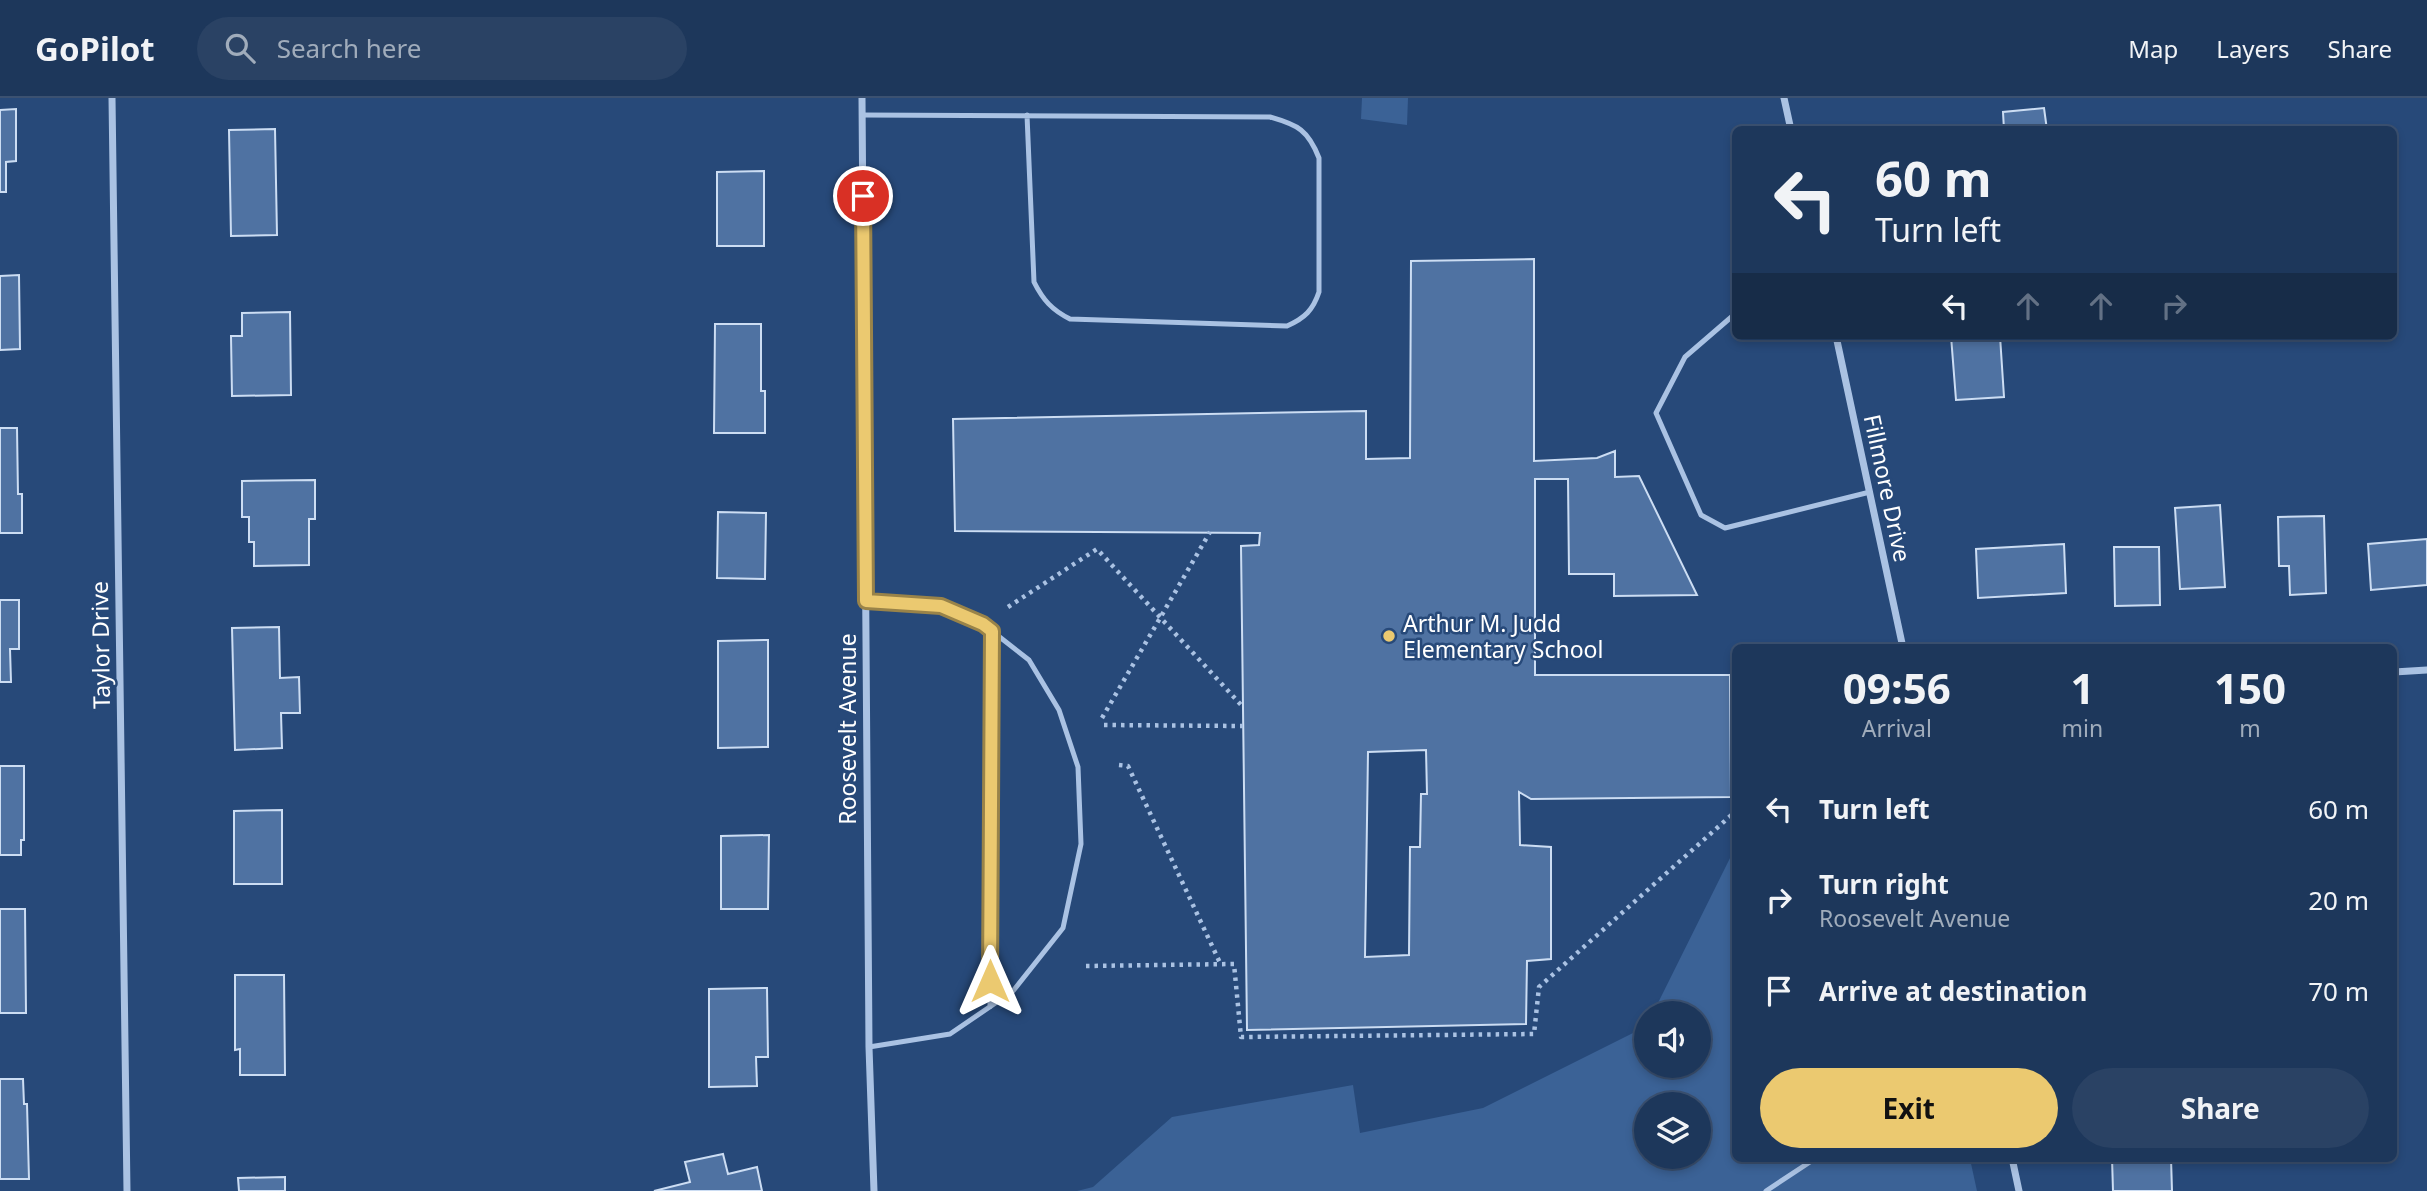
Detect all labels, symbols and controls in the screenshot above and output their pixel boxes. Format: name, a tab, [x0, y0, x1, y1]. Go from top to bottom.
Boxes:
search box	[197, 17, 687, 80]
text: GoPilot	[35, 26, 155, 71]
icon: search	[221, 29, 259, 67]
text: Search here	[277, 30, 421, 66]
text: Map	[2128, 32, 2178, 65]
text: Layers	[2216, 32, 2290, 65]
text: Share	[2328, 32, 2392, 65]
text: 60 m	[1875, 145, 1992, 211]
icon: left	[1760, 154, 1851, 245]
pin	[833, 166, 893, 226]
icon: arrive	[844, 177, 882, 215]
text: Turn left	[1875, 208, 2001, 251]
icon: left	[1936, 287, 1974, 325]
icon: ahead	[2009, 287, 2047, 325]
icon: ahead	[2082, 287, 2120, 325]
icon: right	[2155, 287, 2193, 325]
street label: Fillmore Drive	[1857, 411, 1919, 565]
street label: Taylor Drive	[83, 581, 117, 709]
place label: Arthur M. Judd Elementary School	[1403, 607, 1603, 665]
marker: Arthur M. Judd Elementary School	[1381, 628, 1397, 644]
street label: Roosevelt Avenue	[831, 633, 863, 825]
text: 09:56	[1843, 659, 1951, 716]
text: 1	[2070, 659, 2094, 716]
text: 150	[2214, 659, 2286, 716]
text: Arrival	[1862, 712, 1932, 744]
text: min	[2062, 712, 2103, 744]
text: m	[2239, 712, 2261, 744]
icon: left	[1760, 790, 1798, 828]
text: Turn left	[1819, 791, 1930, 827]
text: 60 m	[2308, 791, 2369, 827]
text: Turn right	[1819, 866, 1949, 902]
icon: right	[1760, 881, 1798, 919]
text: 20 m	[2308, 882, 2369, 918]
text: Roosevelt Avenue	[1819, 902, 2010, 934]
position arrow	[953, 944, 1027, 1018]
icon: arrive	[1760, 972, 1798, 1010]
text: Arrive at destination	[1819, 973, 2088, 1009]
text: 70 m	[2308, 973, 2369, 1009]
map controls	[1634, 1001, 1711, 1169]
button: sound	[1634, 1001, 1711, 1078]
button: Exit	[1760, 1068, 2058, 1148]
button: Share	[2072, 1068, 2369, 1148]
button: layers	[1634, 1092, 1711, 1169]

